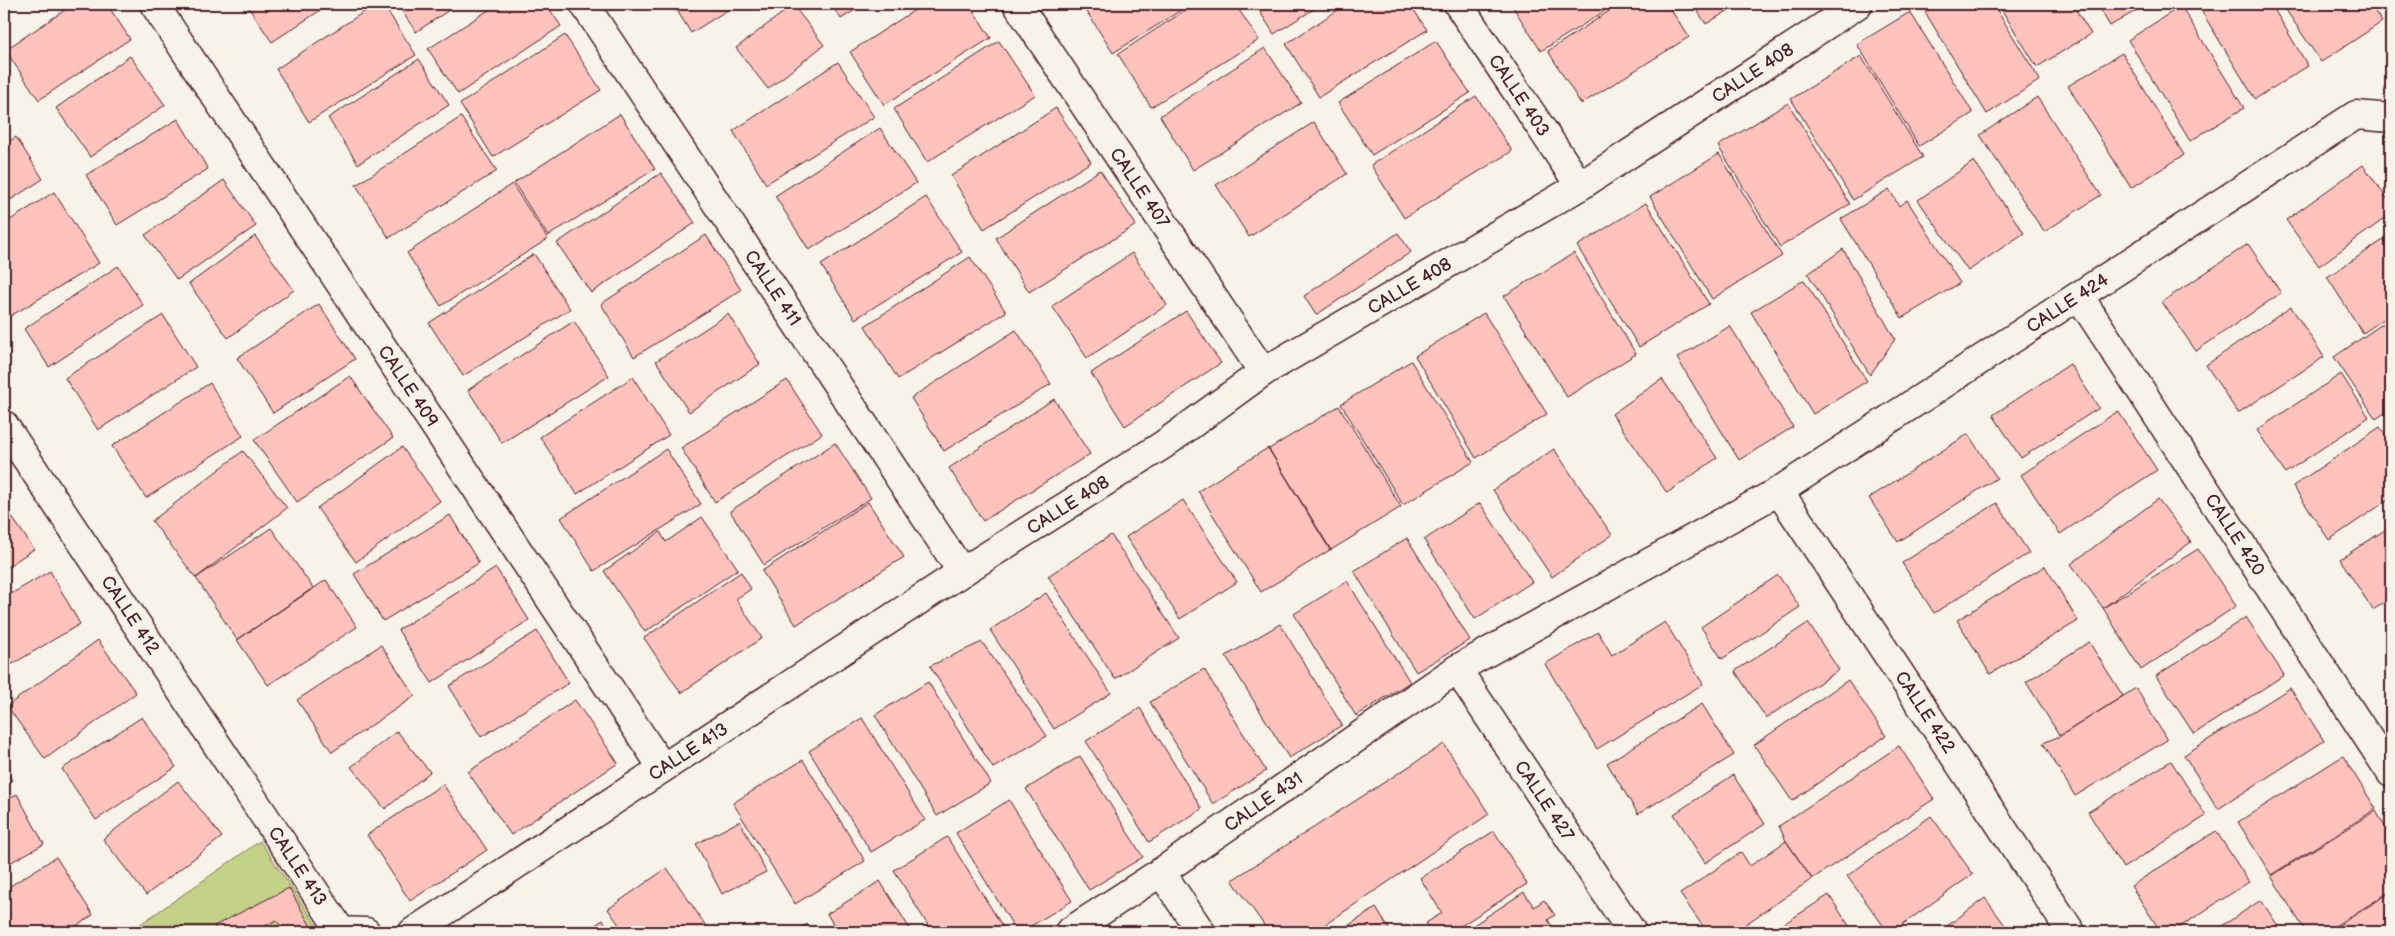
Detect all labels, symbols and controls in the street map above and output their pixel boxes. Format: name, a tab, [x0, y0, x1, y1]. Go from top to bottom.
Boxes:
street label: CALLE 408	[1708, 39, 1798, 108]
street label: CALLE 403	[1484, 51, 1554, 141]
street label: CALLE 407	[1105, 144, 1174, 232]
street label: CALLE 411	[740, 246, 805, 330]
street label: CALLE 408	[1364, 254, 1455, 319]
street label: CALLE 424	[2023, 269, 2113, 338]
street label: CALLE 409	[373, 342, 443, 431]
street label: CALLE 408	[1023, 472, 1113, 539]
street label: CALLE 420	[2200, 490, 2269, 580]
street label: CALLE 412	[96, 572, 164, 659]
street label: CALLE 422	[1890, 667, 1960, 757]
street label: CALLE 413	[645, 718, 732, 786]
street label: CALLE 427	[1510, 757, 1578, 845]
street label: CALLE 431	[1221, 768, 1307, 836]
street label: CALLE 413	[264, 823, 331, 910]

